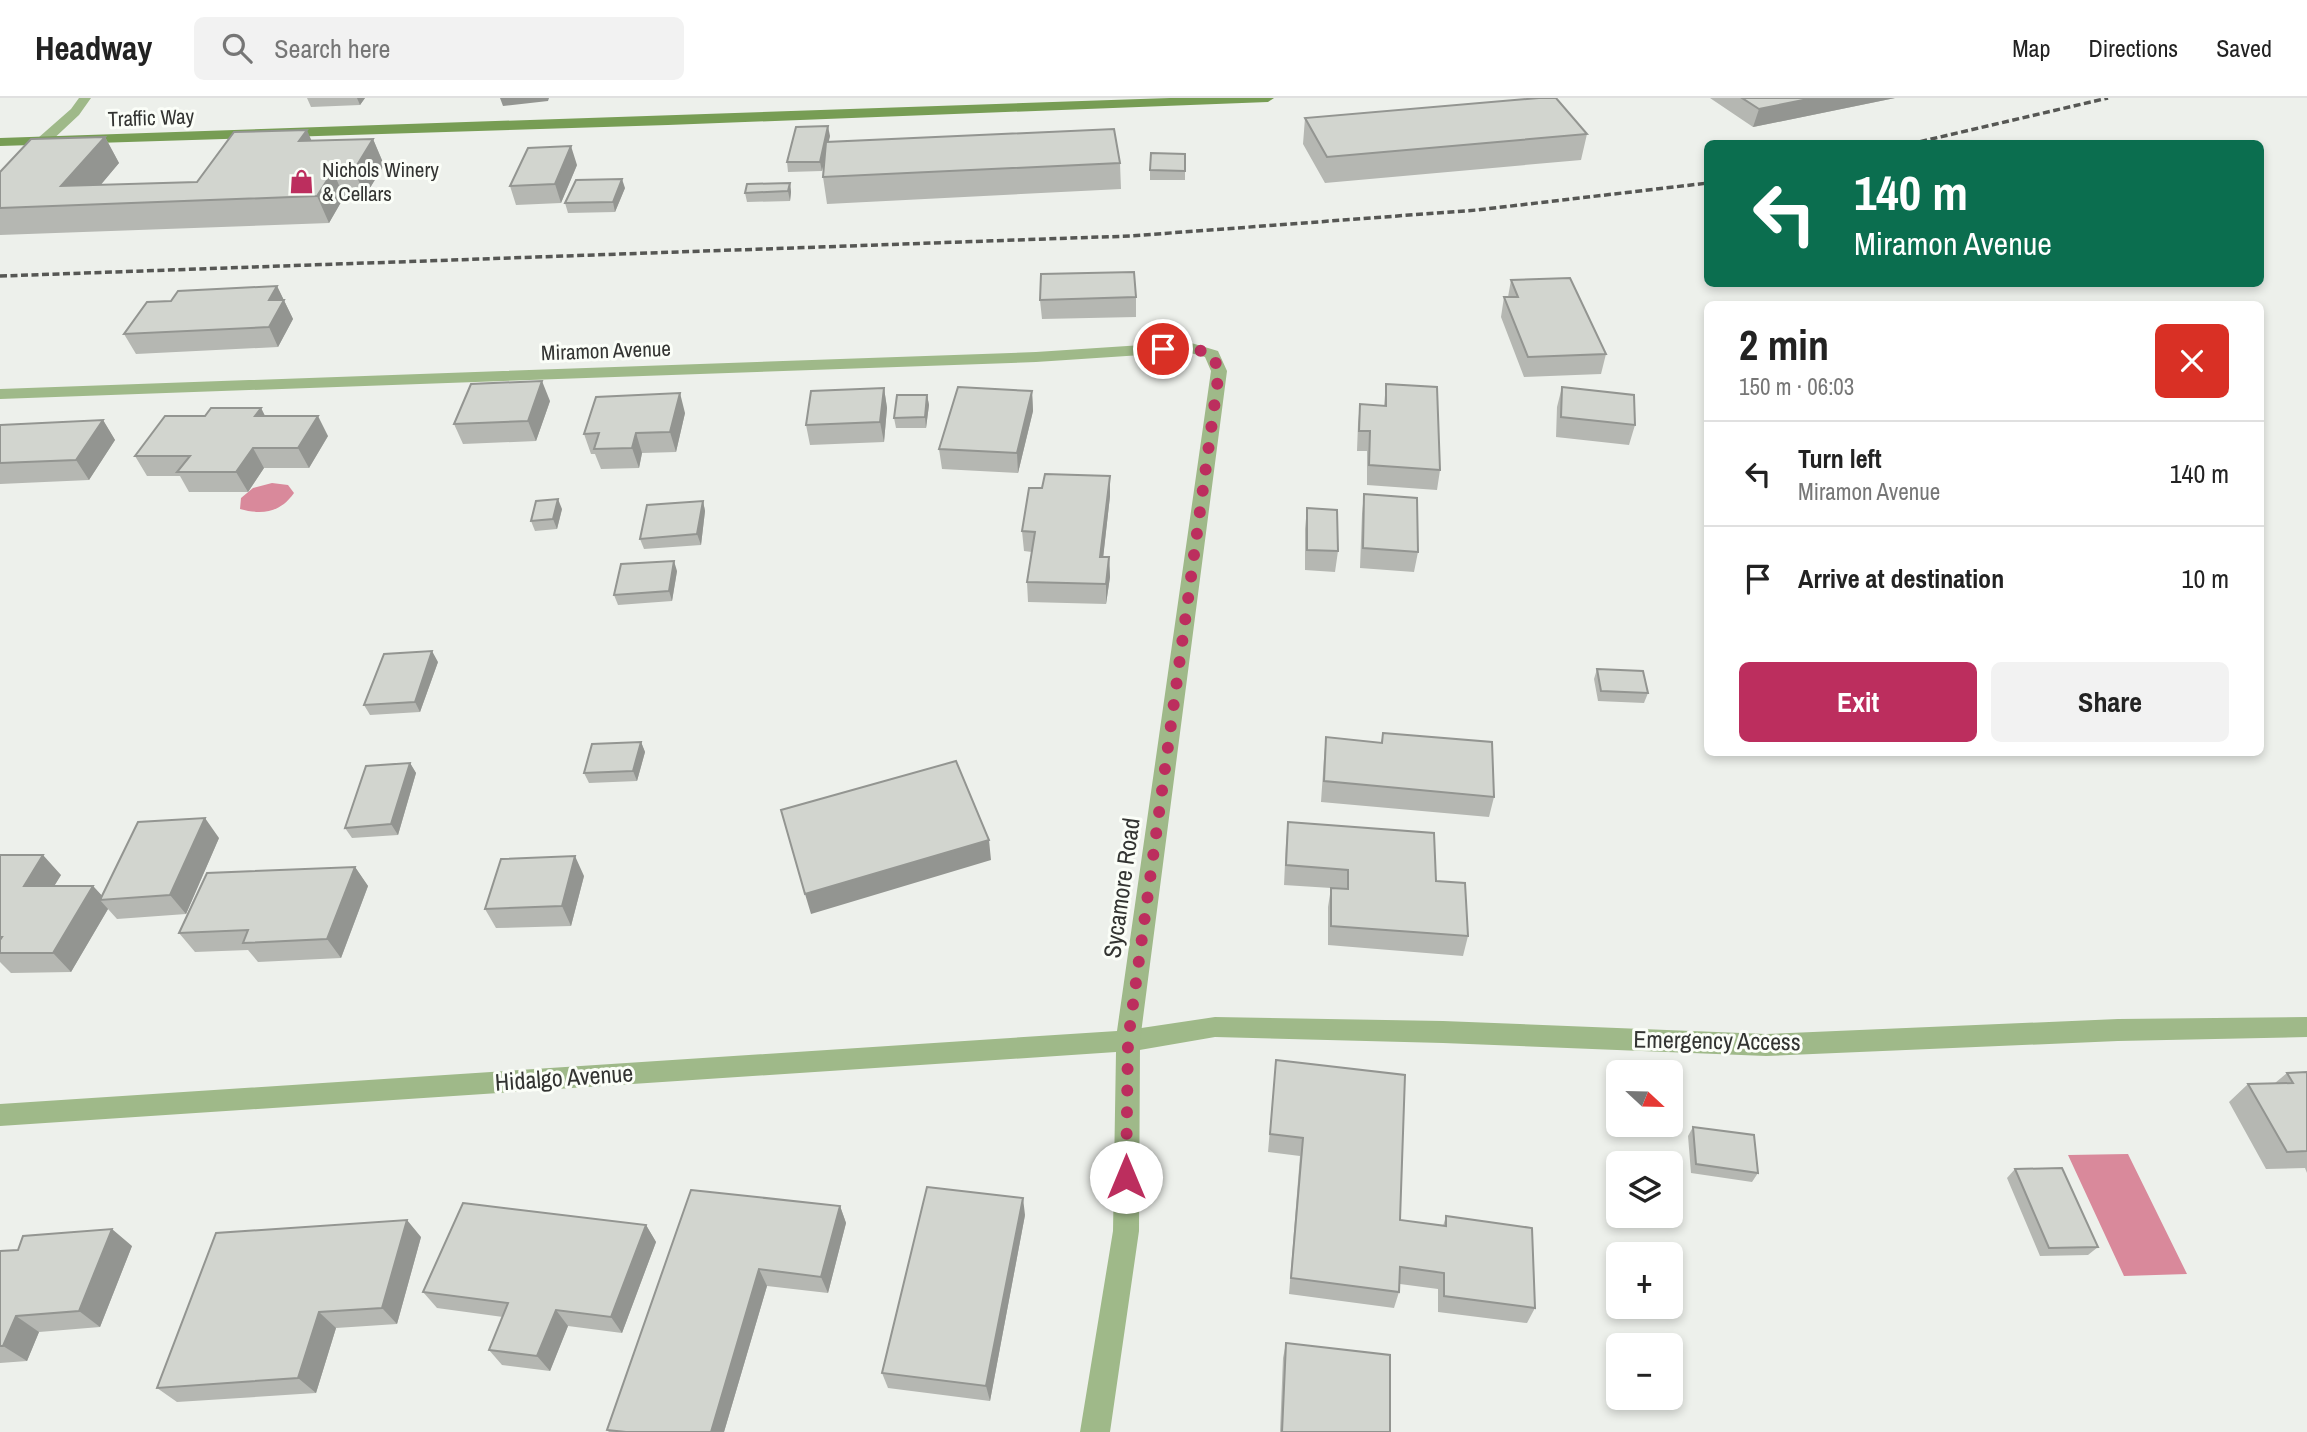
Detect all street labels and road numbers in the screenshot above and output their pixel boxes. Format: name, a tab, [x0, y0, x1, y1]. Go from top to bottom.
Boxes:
street label: Traffic Way	[107, 101, 195, 134]
street label: Miramon Avenue	[541, 334, 671, 367]
street label: Sycamore Road	[1095, 816, 1147, 960]
street label: Emergency Access	[1633, 1023, 1801, 1057]
street label: Hidalgo Avenue	[494, 1056, 634, 1098]

